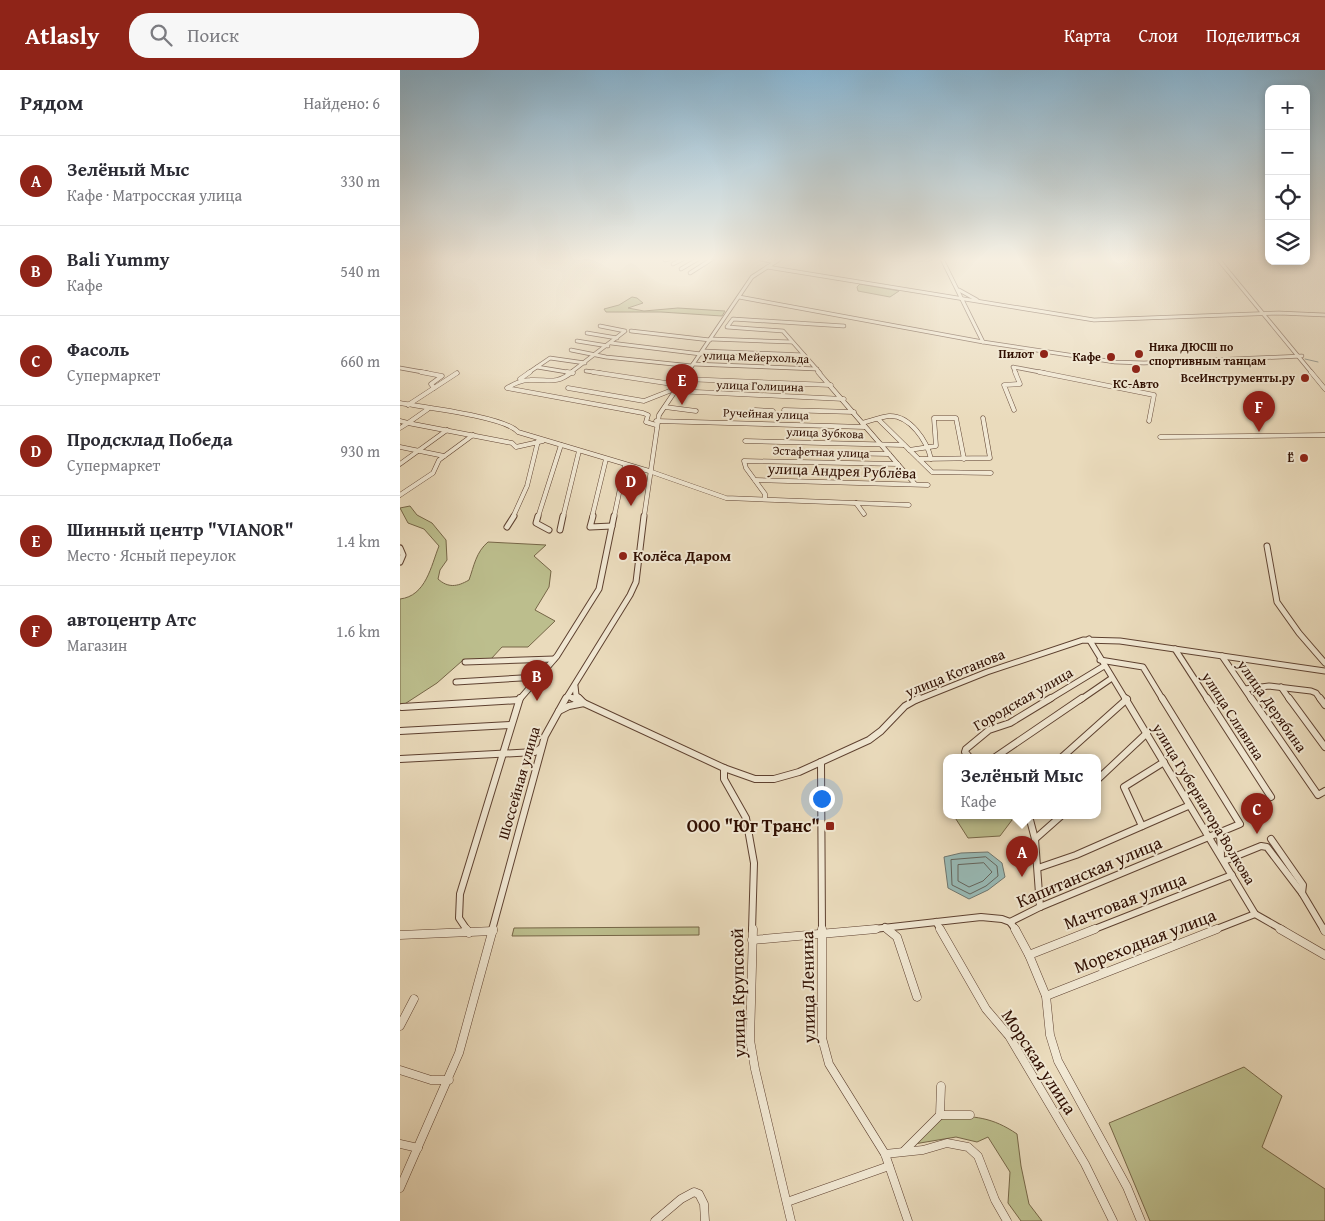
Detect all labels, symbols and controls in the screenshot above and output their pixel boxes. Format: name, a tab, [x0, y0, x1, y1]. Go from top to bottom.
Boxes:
search box	[129, 13, 479, 58]
text: Atlasly	[25, 18, 99, 53]
icon: search	[147, 21, 175, 49]
text: Поиск	[187, 21, 239, 49]
text: Карта	[1064, 22, 1111, 49]
text: Слои	[1139, 22, 1178, 49]
text: Поделиться	[1206, 22, 1300, 49]
map controls	[1265, 85, 1310, 265]
button: +	[1265, 85, 1310, 130]
text: Рядом	[20, 87, 83, 118]
text: Найдено: 6	[303, 91, 380, 115]
button: −	[1265, 130, 1310, 175]
text: Зелёный Мыс	[67, 155, 189, 183]
text: A	[31, 169, 41, 193]
text: 330 m	[340, 169, 380, 193]
button: locate	[1265, 175, 1310, 220]
text: Кафе · Матросская улица	[67, 183, 242, 207]
button: layers	[1265, 220, 1310, 265]
text: Bali Yummy	[67, 245, 169, 273]
text: B	[31, 259, 41, 283]
text: 540 m	[340, 259, 380, 283]
text: Кафе	[67, 273, 103, 297]
text: Фасоль	[67, 335, 129, 363]
place label: Ника ДЮСШ по спортивным танцам	[1149, 338, 1266, 369]
place label: Пилот	[999, 345, 1035, 362]
street label: улица Мейерхольда	[702, 346, 810, 367]
marker: Пилот	[1038, 348, 1050, 360]
place label: Кафе	[1072, 348, 1101, 365]
marker: Ника ДЮСШ по спортивным танцам	[1133, 348, 1145, 360]
text: C	[31, 349, 41, 373]
text: 660 m	[340, 349, 380, 373]
marker: Кафе	[1105, 351, 1117, 363]
text: Супермаркет	[67, 363, 160, 387]
marker: КС-Авто	[1130, 363, 1142, 375]
pin: E	[666, 364, 698, 405]
place label: ВсеИнструменты.ру	[1181, 369, 1296, 386]
marker: ВсеИнструменты.ру	[1299, 372, 1311, 384]
street label: улица Голицина	[715, 375, 804, 396]
place label: КС-Авто	[1113, 375, 1160, 392]
pin: F	[1243, 391, 1275, 432]
street label: Ручейная улица	[723, 404, 809, 423]
street label: улица Зубкова	[785, 423, 864, 442]
text: Продсклад Победа	[67, 425, 233, 453]
text: D	[31, 439, 41, 463]
text: 930 m	[340, 439, 380, 463]
street label: Эстафетная улица	[772, 441, 870, 462]
place label: Ё	[1288, 449, 1295, 466]
marker: Ё	[1298, 452, 1310, 464]
text: Супермаркет	[67, 453, 160, 477]
street label: улица Андрея Рублёва	[766, 457, 918, 484]
pin: D	[615, 465, 647, 506]
text: Шинный центр "VIANOR"	[67, 515, 294, 543]
text: E	[32, 529, 40, 553]
text: 1.4 km	[336, 529, 380, 553]
text: Место · Ясный переулок	[67, 543, 236, 567]
place label: Колёса Даром	[633, 545, 731, 566]
marker: Колёса Даром	[617, 550, 629, 562]
text: автоцентр Атс	[67, 605, 196, 633]
text: F	[32, 619, 40, 643]
text: 1.6 km	[336, 619, 380, 643]
text: Магазин	[67, 633, 127, 657]
street label: улица Котанова	[901, 643, 1009, 702]
street label: улица Дерябина	[1232, 654, 1313, 757]
pin: B	[521, 660, 553, 701]
street label: Городская улица	[969, 661, 1077, 736]
street label: улица Сливина	[1197, 667, 1270, 765]
street label: улица Губернатора Волкова	[1147, 718, 1262, 889]
street label: Шоссейная улица	[492, 723, 545, 842]
popup	[943, 754, 1101, 819]
text: Зелёный Мыс	[961, 761, 1083, 789]
your location	[809, 786, 835, 812]
text: Кафе	[961, 789, 997, 813]
pin: C	[1241, 793, 1273, 834]
place label: ООО "Юг Транс"	[687, 812, 820, 839]
marker: ООО "Юг Транс"	[824, 820, 836, 832]
street label: Капитанская улица	[1012, 829, 1166, 914]
pin: A	[1006, 836, 1038, 877]
street label: Мачтовая улица	[1060, 865, 1190, 936]
street label: Мореходная улица	[1070, 901, 1220, 980]
street label: улица Крупской	[723, 928, 752, 1059]
street label: улица Ленина	[793, 930, 822, 1045]
street label: Морская улица	[995, 1004, 1084, 1120]

